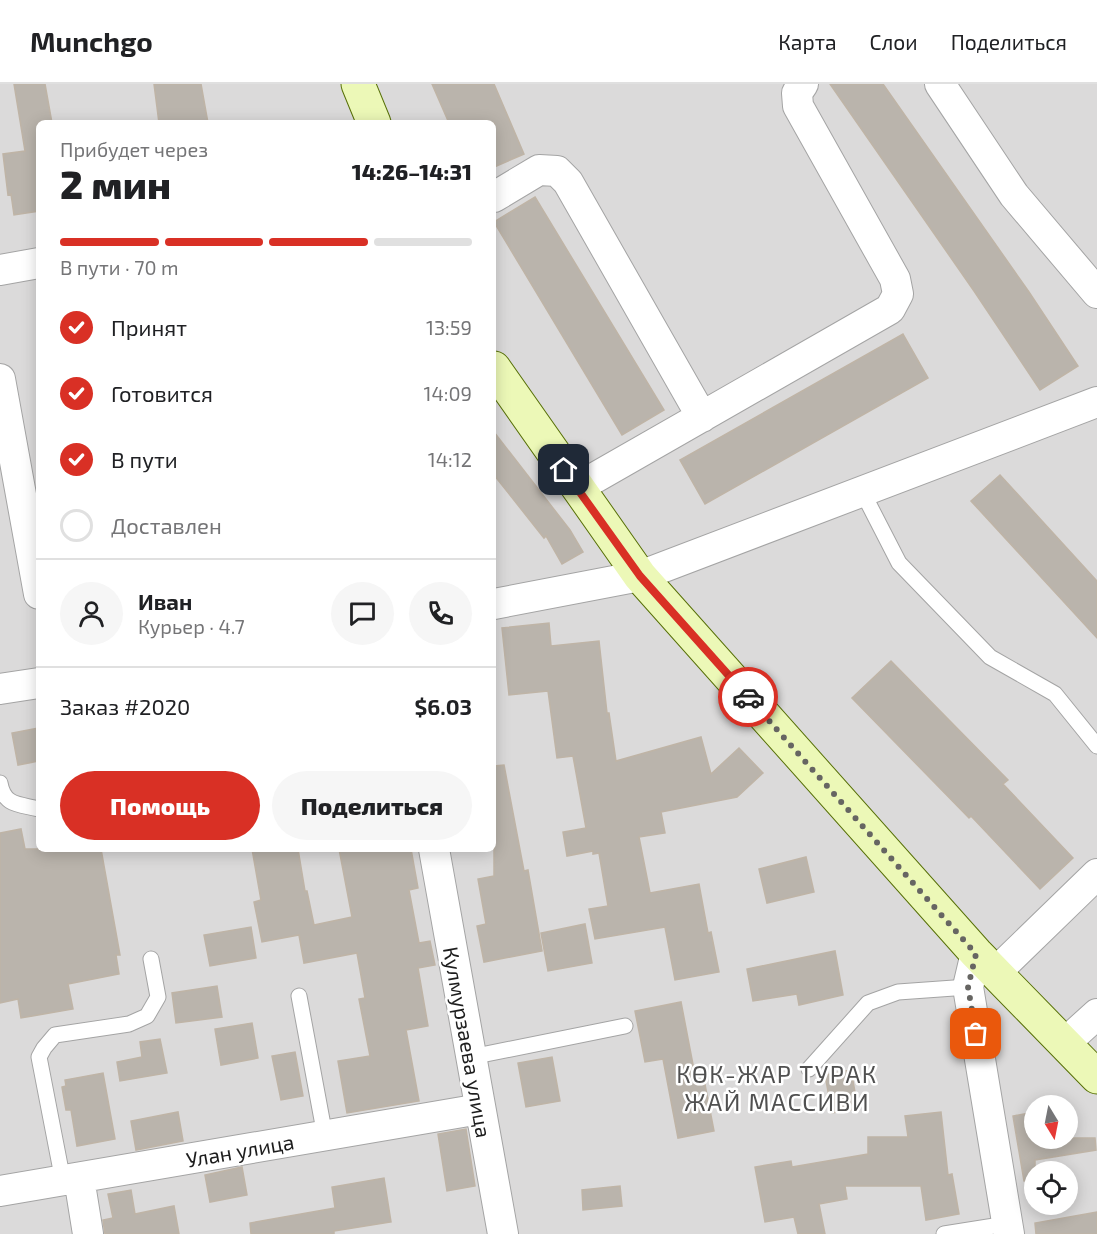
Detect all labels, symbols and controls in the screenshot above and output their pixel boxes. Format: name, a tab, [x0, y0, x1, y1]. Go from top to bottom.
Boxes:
text: Munchgo	[30, 24, 153, 58]
text: Карта	[778, 29, 837, 54]
text: Слои	[870, 29, 918, 54]
text: Поделиться	[951, 29, 1067, 54]
text: Прибудет через	[60, 137, 208, 161]
text: 14:26–14:31	[352, 158, 472, 184]
text: 2 мин	[60, 160, 171, 207]
text: В пути · 70 m	[60, 255, 178, 279]
icon: check	[60, 311, 93, 344]
text: Принят	[111, 314, 187, 340]
text: 13:59	[426, 315, 472, 339]
icon: check	[60, 377, 93, 410]
text: Готовится	[111, 380, 213, 406]
text: 14:09	[424, 381, 472, 405]
icon: check	[60, 443, 93, 476]
pin	[538, 444, 589, 495]
text: В пути	[111, 446, 178, 472]
text: 14:12	[428, 447, 472, 471]
icon: home	[547, 453, 580, 486]
text: Доставлен	[111, 512, 222, 538]
button: person	[60, 582, 123, 645]
button: chat	[331, 582, 394, 645]
button: phone	[409, 582, 472, 645]
text: Иван	[138, 588, 192, 614]
text: Курьер · 4.7	[138, 614, 245, 638]
courier	[718, 667, 778, 727]
icon: car	[732, 681, 765, 714]
text: Заказ #2020	[60, 693, 190, 719]
text: $6.03	[415, 693, 472, 719]
button: Помощь	[60, 771, 260, 840]
button: Поделиться	[272, 771, 472, 840]
street label: Кулмурзаева улица	[438, 944, 497, 1140]
pin	[950, 1008, 1001, 1059]
icon: bag	[959, 1017, 992, 1050]
district label: КӨК-ЖАР ТУРАК ЖАЙ МАССИВИ	[676, 1059, 878, 1116]
north arrow	[1024, 1095, 1078, 1149]
map controls	[1024, 1095, 1078, 1215]
street label: Улан улица	[184, 1128, 296, 1173]
button: locate	[1024, 1161, 1078, 1215]

